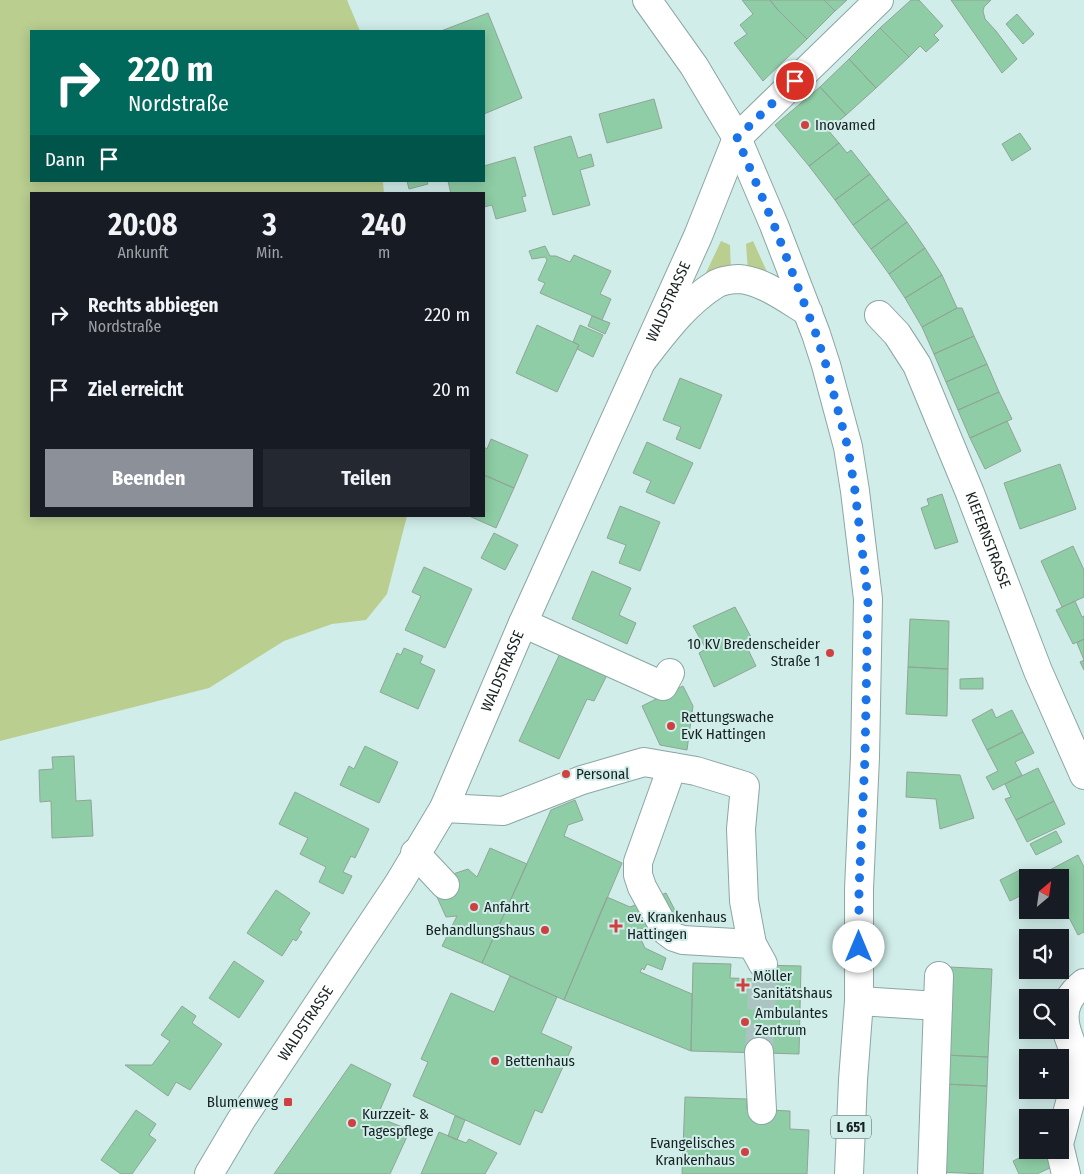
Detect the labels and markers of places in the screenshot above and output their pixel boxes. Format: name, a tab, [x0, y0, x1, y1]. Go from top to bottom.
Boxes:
pin	[774, 60, 816, 102]
place label: Inovamed	[815, 116, 875, 134]
marker: Inovamed	[799, 119, 811, 131]
place label: 10 KV Bredenscheider Straße 1	[687, 635, 821, 670]
marker: 10 KV Bredenscheider Straße 1	[824, 647, 836, 659]
place label: Rettungswache EvK Hattingen	[681, 708, 774, 743]
marker: Rettungswache EvK Hattingen	[665, 720, 677, 732]
place label: Personal	[576, 765, 629, 783]
marker: Personal	[560, 768, 572, 780]
place label: Anfahrt	[484, 898, 530, 916]
marker: Anfahrt	[468, 901, 480, 913]
place label: ev. Krankenhaus Hattingen	[627, 908, 727, 943]
marker: ev. Krankenhaus Hattingen	[609, 919, 623, 933]
place label: Behandlungshaus	[426, 921, 535, 939]
marker: Behandlungshaus	[539, 924, 551, 936]
place label: Möller Sanitätshaus	[753, 967, 832, 1002]
marker: Möller Sanitätshaus	[737, 979, 749, 991]
place label: Ambulantes Zentrum	[755, 1004, 828, 1039]
marker: Ambulantes Zentrum	[739, 1016, 751, 1028]
place label: Bettenhaus	[505, 1052, 575, 1070]
marker: Bettenhaus	[489, 1055, 501, 1067]
place label: Blumenweg	[207, 1093, 278, 1111]
marker: Blumenweg	[282, 1096, 294, 1108]
place label: Kurzzeit- & Tagespflege	[362, 1105, 434, 1140]
marker: Kurzzeit- & Tagespflege	[346, 1117, 358, 1129]
place label: Evangelisches Krankenhaus	[650, 1134, 735, 1169]
marker: Evangelisches Krankenhaus	[739, 1146, 751, 1158]

